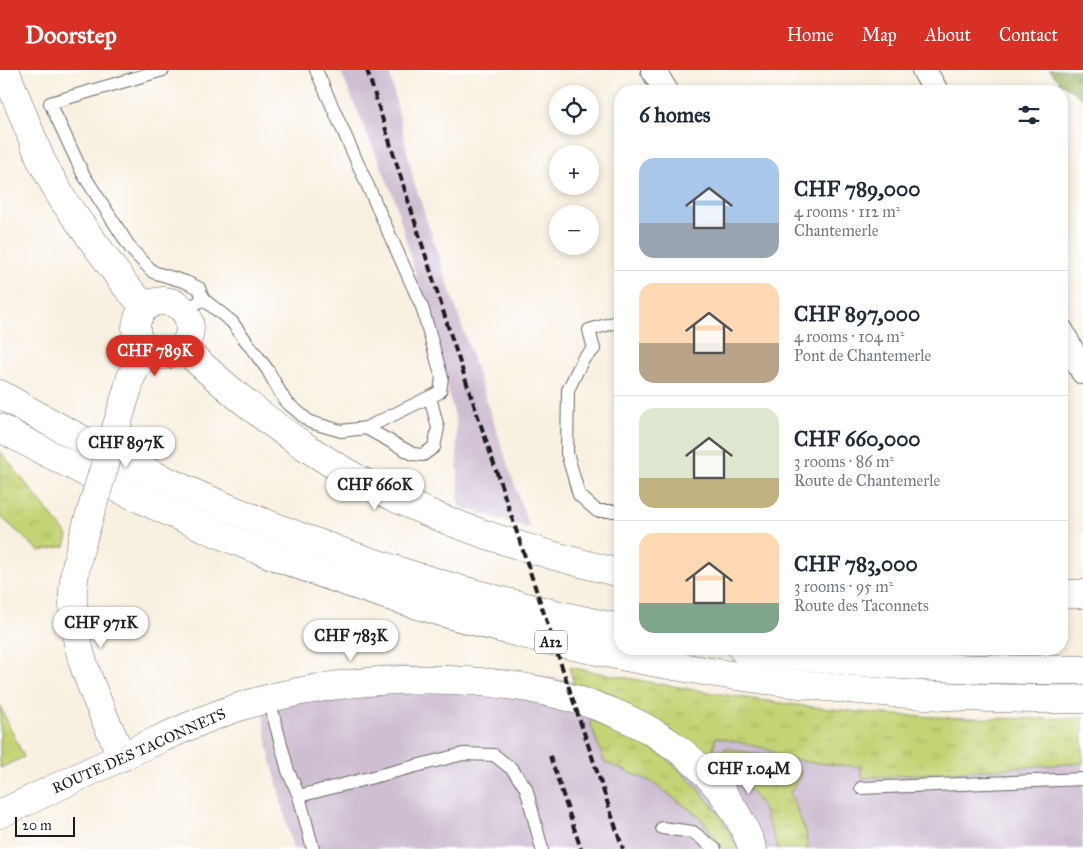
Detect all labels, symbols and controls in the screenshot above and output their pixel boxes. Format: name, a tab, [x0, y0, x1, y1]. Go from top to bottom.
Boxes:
text: Doorstep	[25, 20, 117, 50]
text: Home	[787, 24, 834, 46]
text: Map	[862, 24, 897, 46]
text: About	[925, 24, 971, 46]
text: Contact	[999, 24, 1058, 46]
map controls	[549, 85, 599, 255]
button: locate	[549, 85, 599, 135]
icon: filters	[1015, 101, 1043, 129]
text: 6 homes	[639, 102, 711, 128]
button: +	[549, 145, 599, 195]
text: CHF 789,000	[794, 176, 920, 202]
icon: home	[679, 178, 739, 238]
text: 4 rooms · 112 m²	[794, 202, 900, 221]
button: −	[549, 205, 599, 255]
text: Chantemerle	[794, 221, 878, 240]
text: CHF 897,000	[794, 301, 920, 327]
icon: home	[679, 303, 739, 363]
text: 4 rooms · 104 m²	[794, 327, 904, 346]
pin: CHF 789K	[103, 334, 207, 377]
text: CHF 789K	[117, 341, 193, 360]
text: Pont de Chantemerle	[794, 346, 931, 365]
pin: CHF 897K	[74, 426, 178, 469]
text: CHF 660,000	[794, 426, 921, 452]
icon: home	[679, 428, 739, 488]
text: CHF 897K	[88, 433, 164, 452]
text: 3 rooms · 86 m²	[794, 452, 894, 471]
pin: CHF 660K	[323, 468, 427, 511]
text: Route de Chantemerle	[794, 471, 940, 490]
text: CHF 660K	[337, 475, 413, 494]
text: CHF 783,000	[794, 551, 918, 577]
icon: home	[679, 553, 739, 613]
text: 3 rooms · 95 m²	[794, 577, 893, 596]
text: Route des Taconnets	[794, 596, 929, 615]
pin: CHF 971K	[49, 606, 153, 649]
text: CHF 971K	[64, 613, 138, 632]
pin: CHF 783K	[299, 620, 403, 662]
text: CHF 783K	[314, 626, 388, 645]
road number: A12	[535, 630, 567, 654]
street label: ROUTE DES TACONNETS	[49, 705, 229, 797]
pin: CHF 1.04M	[692, 752, 806, 795]
text: CHF 1.04M	[707, 759, 791, 778]
scale bar	[15, 814, 75, 837]
text: 20 m	[22, 817, 52, 834]

